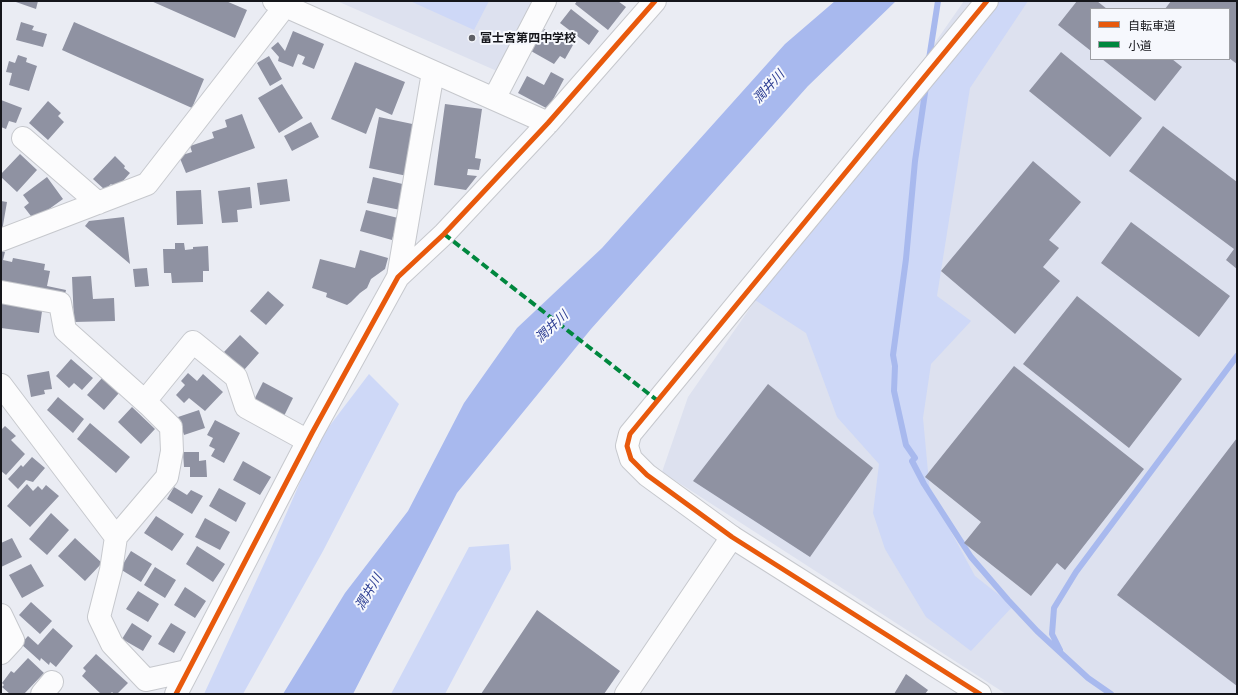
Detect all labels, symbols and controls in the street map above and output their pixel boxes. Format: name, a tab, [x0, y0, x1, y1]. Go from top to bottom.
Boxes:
legend	[1090, 8, 1230, 60]
text: 自転車道	[1128, 19, 1176, 33]
place label: 富士宮第四中学校	[480, 31, 576, 45]
marker: 富士宮第四中学校	[467, 33, 477, 43]
text: 小道	[1128, 39, 1152, 53]
water label: 潤井川	[750, 67, 788, 107]
water label: 潤井川	[532, 308, 572, 346]
water label: 潤井川	[352, 571, 386, 613]

